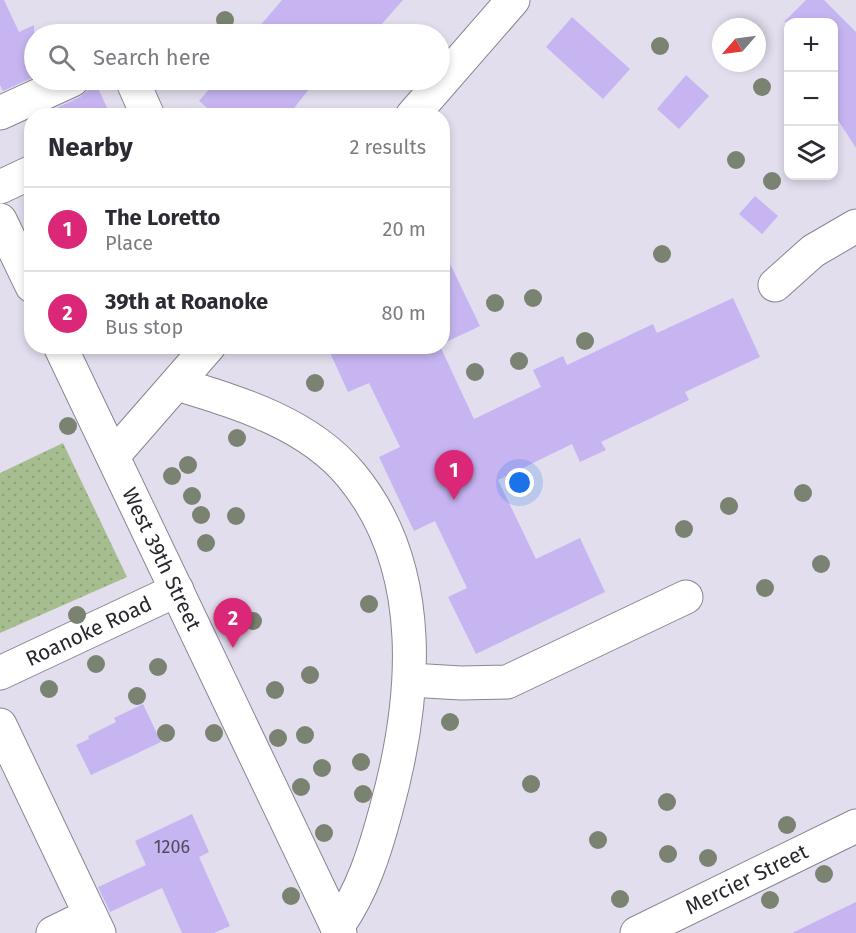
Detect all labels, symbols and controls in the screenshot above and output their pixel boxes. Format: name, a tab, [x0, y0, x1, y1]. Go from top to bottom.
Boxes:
north arrow	[712, 18, 766, 72]
map controls	[784, 18, 838, 180]
button: +	[784, 18, 838, 72]
search box	[24, 24, 450, 90]
icon: search	[45, 41, 78, 74]
text: Search here	[93, 44, 211, 71]
button: −	[784, 72, 838, 126]
button: layers	[784, 126, 838, 180]
text: Nearby	[48, 132, 133, 163]
text: 2 results	[349, 135, 426, 159]
text: The Loretto	[105, 204, 220, 231]
text: 1	[63, 217, 72, 241]
text: 20 m	[383, 217, 426, 241]
text: Place	[105, 231, 153, 255]
text: 39th at Roanoke	[105, 288, 268, 315]
text: 2	[62, 301, 73, 325]
text: 80 m	[381, 301, 426, 325]
text: Bus stop	[105, 315, 183, 339]
pin: 1	[434, 450, 474, 500]
your location	[505, 468, 534, 497]
street label: West 39th Street	[116, 483, 207, 635]
street label: Roanoke Road	[21, 591, 156, 672]
pin: 2	[214, 598, 252, 648]
house number: 1206	[154, 836, 190, 858]
street label: Mercier Street	[681, 838, 813, 920]

